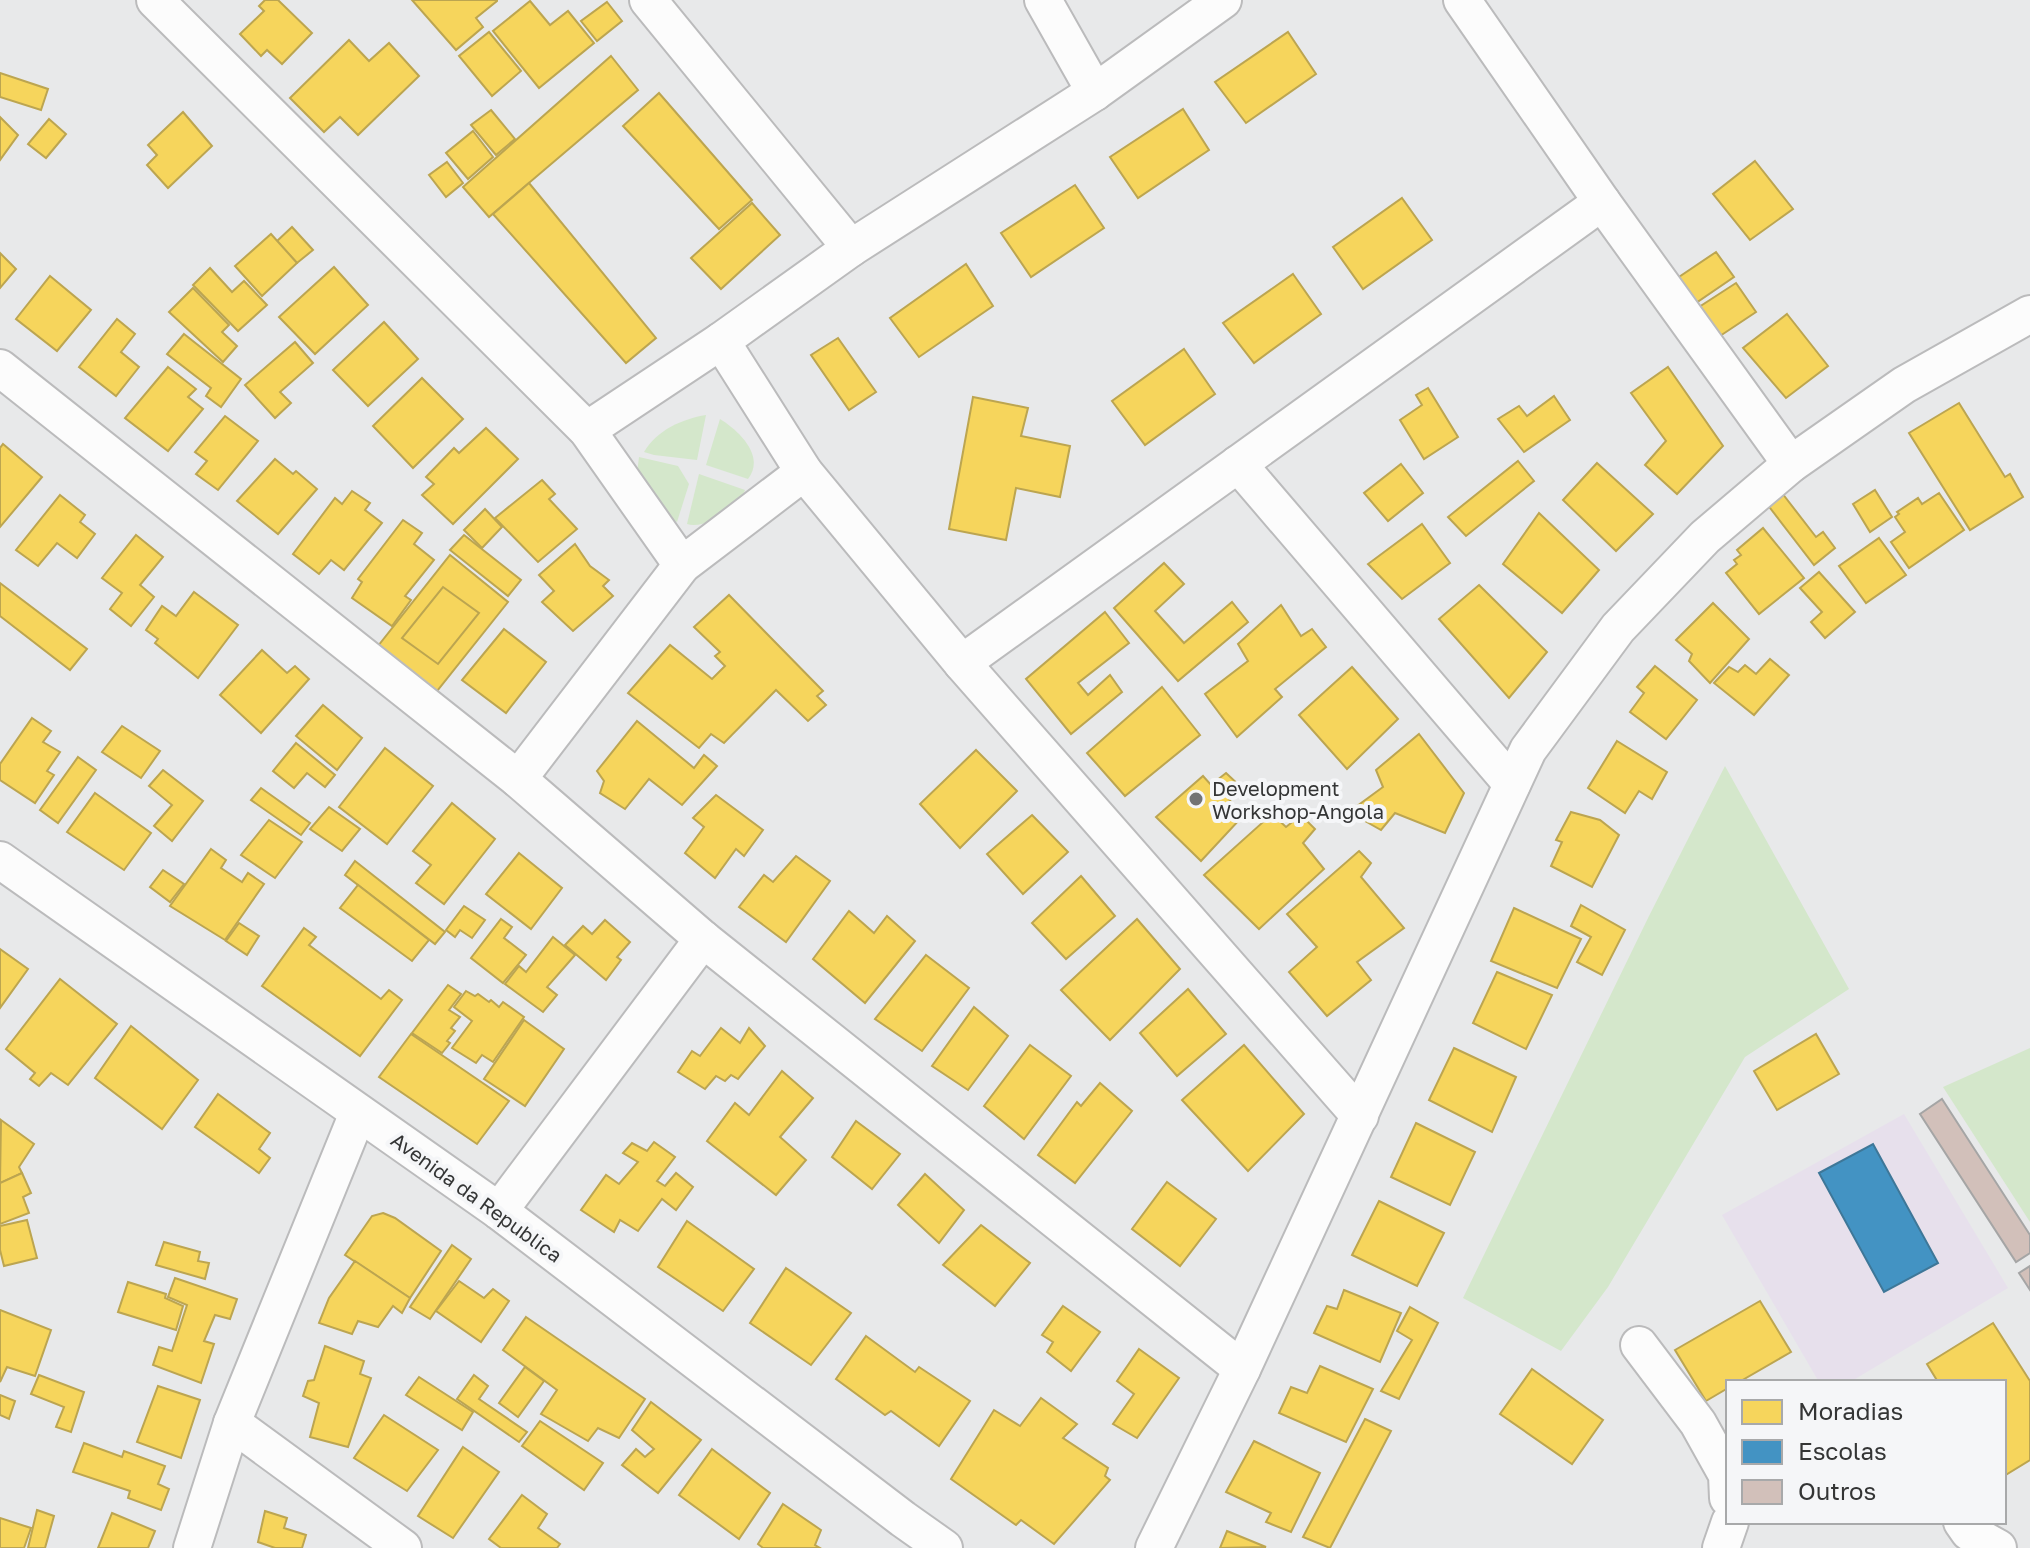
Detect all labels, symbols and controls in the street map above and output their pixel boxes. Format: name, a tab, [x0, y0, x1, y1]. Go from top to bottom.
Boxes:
place label: Development Workshop-Angola	[1212, 776, 1384, 823]
marker: Development Workshop-Angola	[1187, 790, 1205, 808]
street label: Avenida da Republica	[387, 1127, 567, 1267]
legend	[1726, 1380, 2006, 1524]
text: Moradias	[1798, 1396, 1903, 1425]
text: Escolas	[1798, 1436, 1887, 1465]
text: Outros	[1798, 1476, 1876, 1505]

